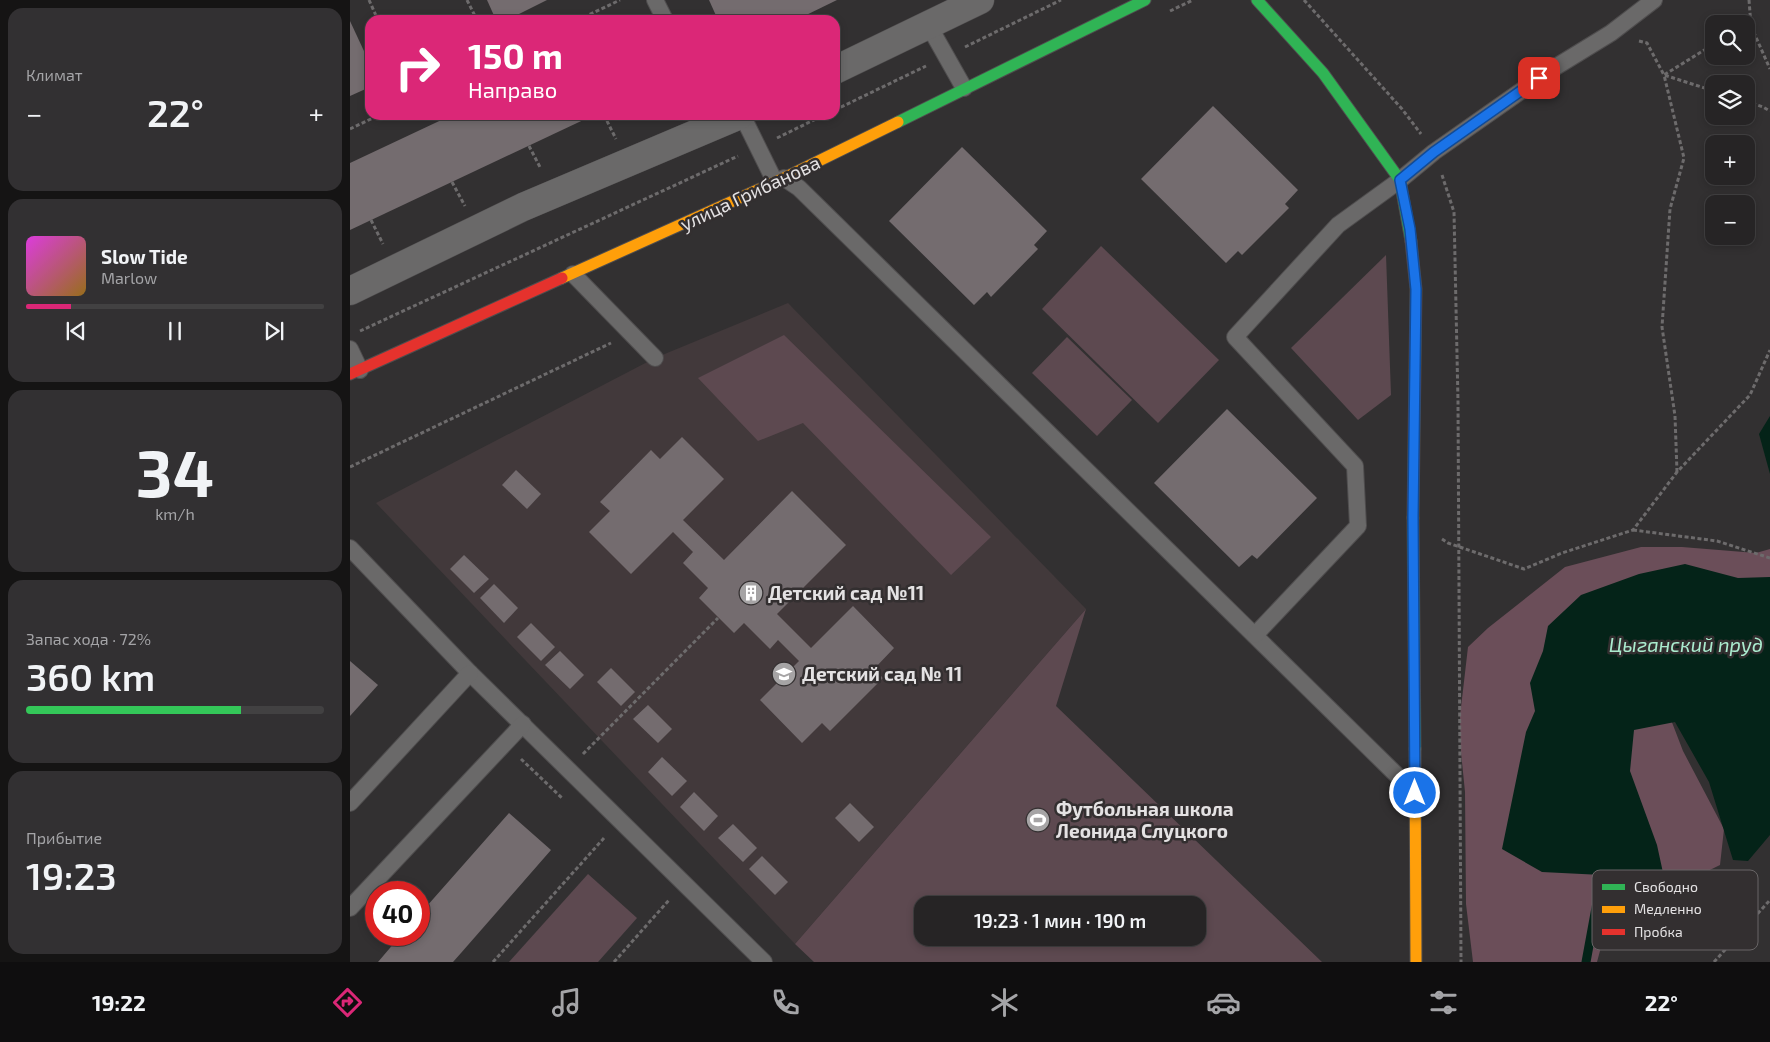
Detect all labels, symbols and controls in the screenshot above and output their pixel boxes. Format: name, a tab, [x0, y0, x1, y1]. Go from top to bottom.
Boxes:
map controls	[1705, 15, 1755, 245]
button: search	[1705, 15, 1755, 65]
text: 150 m	[468, 34, 563, 76]
icon: right	[385, 35, 450, 100]
pin	[1518, 57, 1560, 99]
icon: arrive	[1525, 64, 1553, 92]
text: Климат	[26, 65, 83, 84]
button: layers	[1705, 75, 1755, 125]
text: Направо	[468, 76, 557, 102]
text: 22°	[147, 89, 204, 135]
text: −	[26, 96, 42, 130]
text: +	[309, 96, 324, 130]
button: +	[1705, 135, 1755, 185]
street label: улица Грибанова	[676, 150, 824, 236]
button: −	[1705, 195, 1755, 245]
text: Slow Tide	[101, 245, 188, 268]
text: Marlow	[101, 268, 157, 287]
icon: previous	[62, 317, 90, 345]
icon: pause	[161, 317, 189, 345]
icon: next	[260, 317, 288, 345]
text: 34	[136, 432, 214, 510]
text: km/h	[155, 504, 195, 523]
building icon: Детский сад №11	[738, 580, 764, 606]
place label: Детский сад №11	[768, 581, 924, 604]
text: Запас хода · 72%	[26, 629, 151, 648]
water label: Цыганский пруд	[1609, 632, 1763, 656]
text: 360 km	[26, 653, 155, 699]
school or university icon: Детский сад № 11	[771, 661, 797, 687]
place label: Детский сад № 11	[802, 662, 962, 685]
position arrow	[1388, 766, 1440, 818]
place label: Футбольная школа Леонида Слуцкого	[1056, 797, 1234, 842]
sports icon: Футбольная школа Леонида Слуцкого	[1025, 807, 1051, 833]
text: Прибытие	[26, 828, 102, 847]
text: 19:23	[26, 852, 117, 898]
legend	[1592, 870, 1758, 950]
text: Свободно	[1634, 878, 1698, 895]
speed limit sign: 40	[365, 881, 430, 946]
text: Медленно	[1634, 900, 1702, 917]
text: 19:23 · 1 мин · 190 m	[974, 909, 1146, 932]
text: Пробка	[1634, 923, 1683, 940]
icon: directions	[330, 985, 365, 1020]
icon: music	[549, 985, 584, 1020]
icon: phone	[768, 985, 803, 1020]
icon: climate	[987, 985, 1022, 1020]
icon: car	[1206, 985, 1241, 1020]
icon: filters	[1426, 985, 1461, 1020]
text: 19:22	[92, 989, 146, 1015]
text: 22°	[1645, 989, 1678, 1015]

